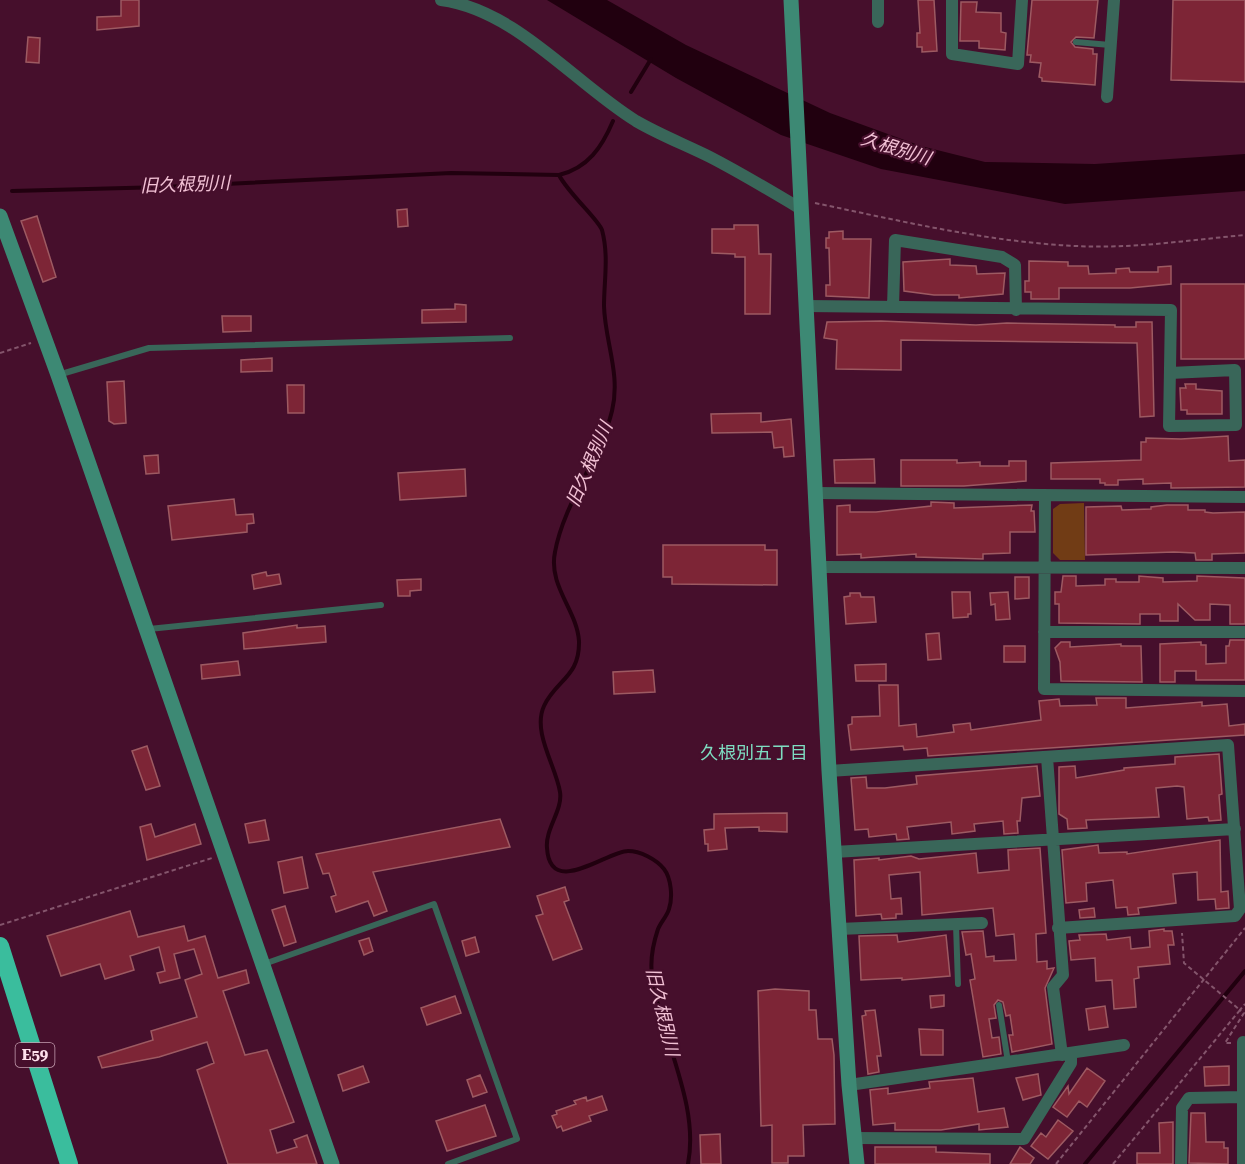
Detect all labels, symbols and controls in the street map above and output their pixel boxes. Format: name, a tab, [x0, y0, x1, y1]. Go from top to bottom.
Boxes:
water label: 久根別川	[859, 127, 935, 169]
water label: 旧久根別川	[140, 172, 232, 196]
water label: 旧久根別川	[562, 417, 617, 510]
district label: 久根別五丁目	[700, 742, 808, 763]
water label: 旧久根別川	[643, 966, 684, 1060]
road number: E59	[15, 1043, 54, 1067]

